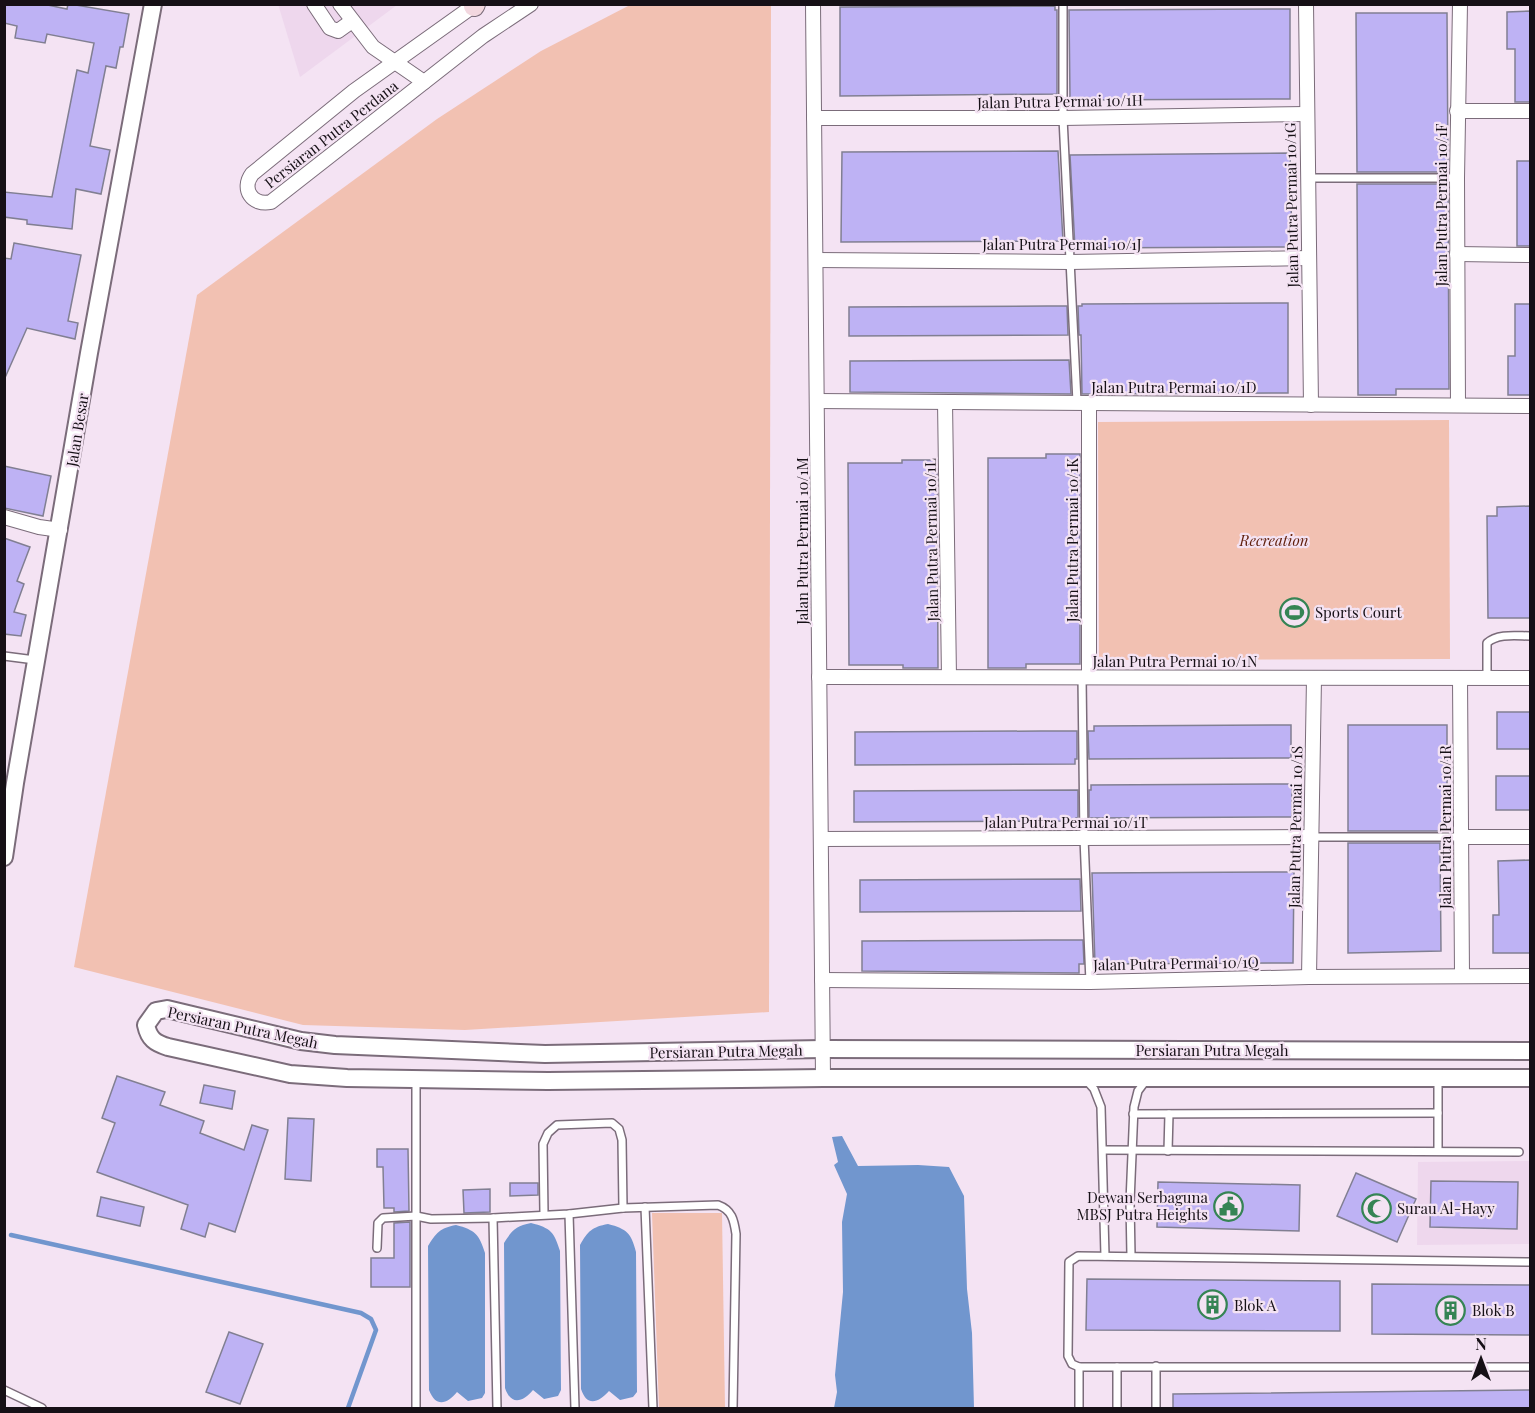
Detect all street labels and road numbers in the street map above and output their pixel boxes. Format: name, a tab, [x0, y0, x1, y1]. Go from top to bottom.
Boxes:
street label: Persiaran Putra Perdana	[260, 75, 402, 192]
street label: Jalan Putra Permai 10/1H	[976, 90, 1143, 112]
street label: Jalan Putra Permai 10/1G	[1280, 122, 1302, 289]
street label: Jalan Putra Permai 10/1F	[1431, 123, 1451, 288]
street label: Jalan Putra Permai 10/1J	[981, 234, 1142, 254]
street label: Jalan Putra Permai 10/1D	[1090, 377, 1257, 397]
street label: Jalan Besar	[61, 391, 93, 469]
street label: Jalan Putra Permai 10/1M	[792, 457, 812, 626]
street label: Jalan Putra Permai 10/1L	[920, 458, 942, 623]
street label: Jalan Putra Permai 10/1K	[1062, 458, 1082, 623]
street label: Jalan Putra Permai 10/1N	[1091, 651, 1258, 671]
street label: Jalan Putra Permai 10/1R	[1435, 745, 1455, 910]
street label: Jalan Putra Permai 10/1S	[1284, 746, 1306, 909]
street label: Jalan Putra Permai 10/1T	[983, 812, 1148, 832]
street label: Jalan Putra Permai 10/1Q	[1092, 952, 1260, 974]
street label: Persiaran Putra Megah	[166, 1001, 320, 1053]
street label: Persiaran Putra Megah	[649, 1040, 803, 1062]
street label: Persiaran Putra Megah	[1135, 1040, 1289, 1060]

